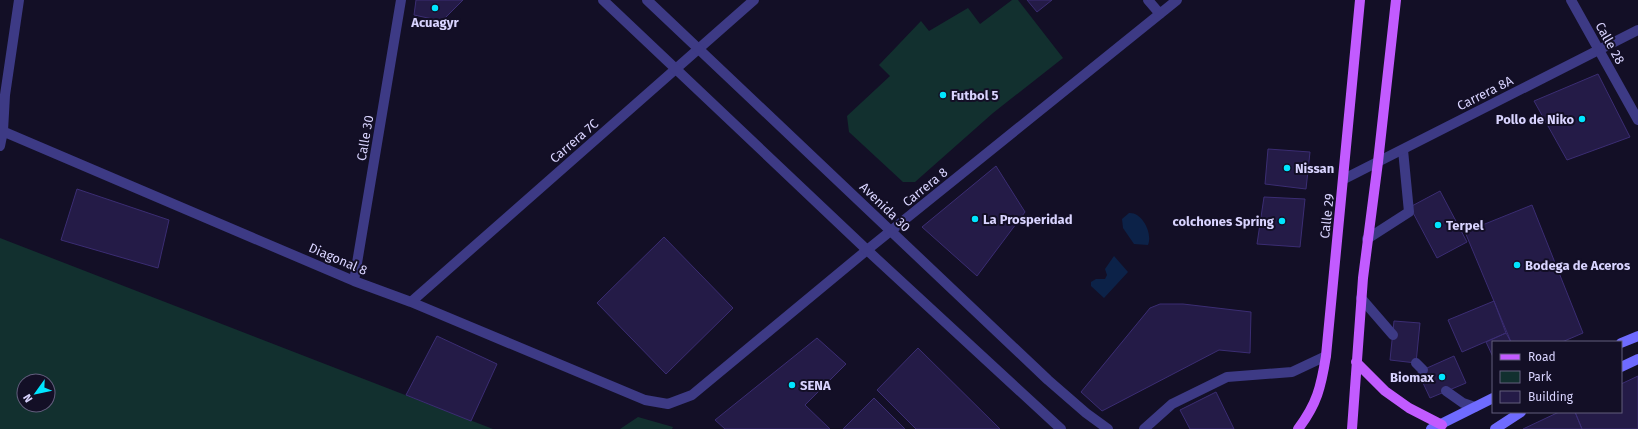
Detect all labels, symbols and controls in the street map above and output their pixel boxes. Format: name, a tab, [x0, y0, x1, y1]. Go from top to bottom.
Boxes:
marker: Acuagyr	[430, 3, 440, 13]
place label: Acuagyr	[410, 15, 459, 30]
street label: Calle 28	[1592, 19, 1628, 67]
street label: Carrera 8A	[1455, 72, 1516, 113]
place label: Futbol 5	[951, 88, 999, 103]
marker: Futbol 5	[938, 90, 948, 100]
place label: Pollo de Niko	[1496, 112, 1574, 127]
street label: Calle 30	[354, 114, 376, 162]
marker: Pollo de Niko	[1577, 114, 1587, 124]
street label: Carrera 7C	[547, 116, 602, 166]
place label: Nissan	[1295, 161, 1334, 176]
marker: Nissan	[1282, 163, 1292, 173]
street label: Carrera 8	[900, 164, 950, 210]
street label: Avenida 30	[857, 179, 913, 235]
street label: Calle 29	[1317, 193, 1337, 239]
place label: La Prosperidad	[983, 212, 1073, 227]
marker: La Prosperidad	[970, 214, 980, 224]
place label: colchones Spring	[1173, 214, 1275, 229]
marker: colchones Spring	[1277, 216, 1287, 226]
place label: Terpel	[1446, 218, 1484, 233]
marker: Terpel	[1433, 220, 1443, 230]
street label: Diagonal 8	[306, 240, 370, 278]
place label: Bodega de Aceros	[1525, 258, 1631, 273]
marker: Bodega de Aceros	[1512, 260, 1522, 270]
legend	[1492, 341, 1622, 413]
text: Road	[1528, 350, 1556, 364]
place label: Biomax	[1390, 370, 1434, 385]
text: Park	[1528, 370, 1552, 384]
marker: Biomax	[1437, 372, 1447, 382]
north arrow	[16, 373, 56, 413]
place label: SENA	[800, 378, 831, 393]
marker: SENA	[787, 380, 797, 390]
text: Building	[1528, 390, 1574, 404]
text: N	[21, 392, 35, 405]

